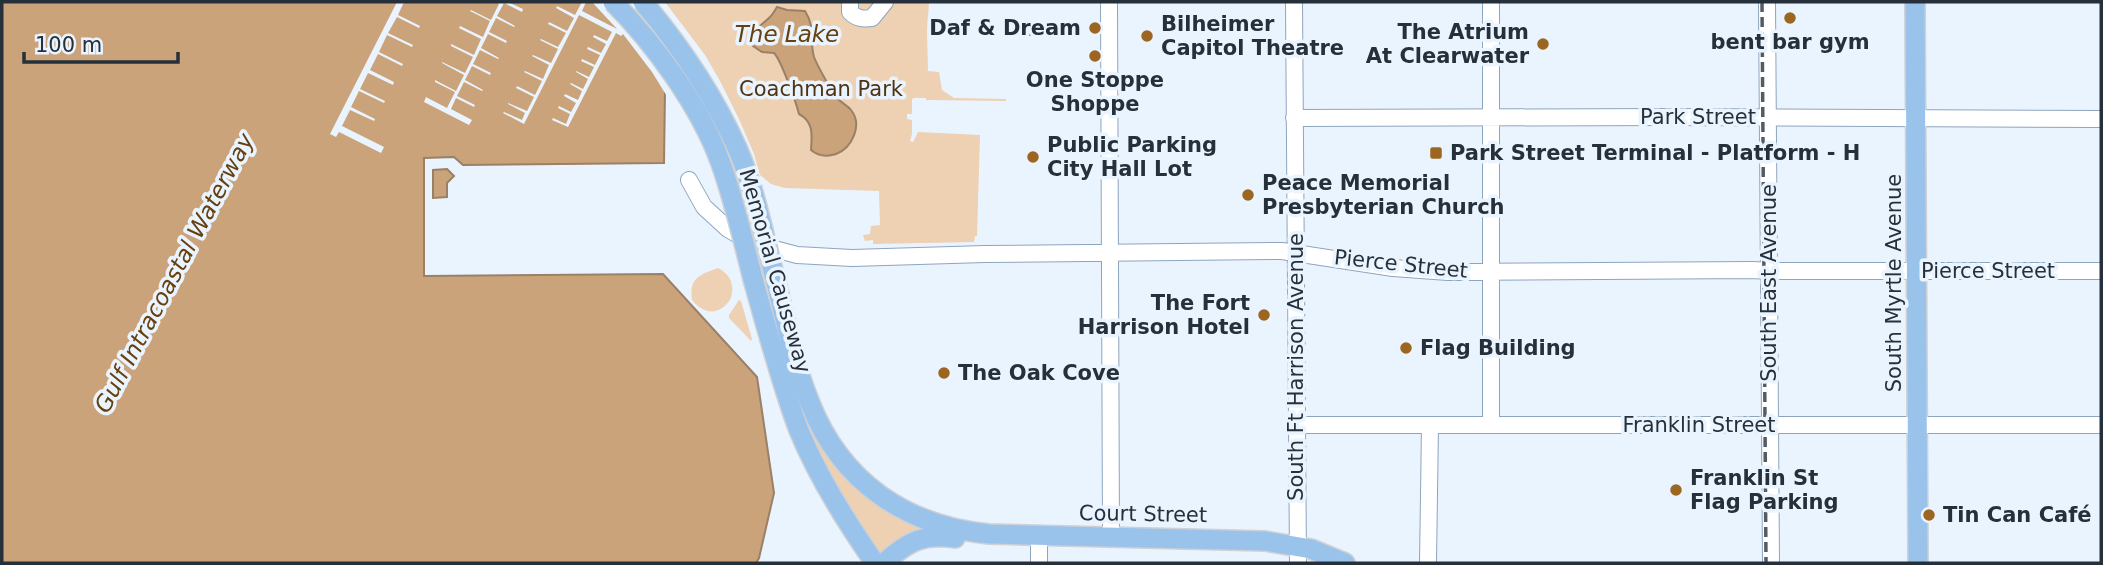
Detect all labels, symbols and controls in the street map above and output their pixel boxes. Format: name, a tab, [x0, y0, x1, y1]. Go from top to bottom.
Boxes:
marker: bent bar gym	[1782, 10, 1798, 26]
place label: Bilheimer Capitol Theatre	[1161, 12, 1344, 60]
place label: Daf & Dream	[929, 16, 1081, 40]
marker: Daf & Dream	[1087, 20, 1103, 36]
place label: The Atrium At Clearwater	[1366, 20, 1530, 68]
scale bar	[24, 21, 178, 65]
water label: The Lake	[735, 21, 839, 47]
marker: Bilheimer Capitol Theatre	[1139, 28, 1155, 44]
place label: bent bar gym	[1710, 30, 1870, 54]
text: 100 m	[35, 33, 102, 57]
marker: The Atrium At Clearwater	[1535, 36, 1551, 52]
marker: One Stoppe Shoppe	[1087, 48, 1103, 64]
place label: One Stoppe Shoppe	[1026, 68, 1164, 116]
park label: Coachman Park	[739, 77, 904, 101]
street label: Park Street	[1640, 105, 1756, 129]
water label: Gulf Intracoastal Waterway	[89, 129, 259, 417]
place label: Public Parking City Hall Lot	[1047, 133, 1217, 181]
place label: Park Street Terminal - Platform - H	[1450, 141, 1860, 165]
marker: Park Street Terminal - Platform - H	[1428, 145, 1444, 161]
marker: Public Parking City Hall Lot	[1025, 149, 1041, 165]
street label: Memorial Causeway	[734, 166, 816, 376]
place label: Peace Memorial Presbyterian Church	[1262, 171, 1505, 219]
street label: South Myrtle Avenue	[1882, 174, 1906, 392]
street label: South East Avenue	[1757, 184, 1781, 382]
marker: Peace Memorial Presbyterian Church	[1240, 187, 1256, 203]
street label: South Ft Harrison Avenue	[1284, 233, 1308, 501]
street label: Pierce Street	[1333, 245, 1469, 283]
street label: Pierce Street	[1921, 259, 2055, 283]
place label: The Fort Harrison Hotel	[1078, 291, 1250, 339]
marker: The Fort Harrison Hotel	[1256, 307, 1272, 323]
place label: Flag Building	[1420, 336, 1576, 360]
marker: Flag Building	[1398, 340, 1414, 356]
place label: The Oak Cove	[958, 361, 1120, 385]
marker: The Oak Cove	[936, 365, 952, 381]
street label: Franklin Street	[1623, 413, 1776, 437]
place label: Franklin St Flag Parking	[1690, 466, 1839, 514]
marker: Franklin St Flag Parking	[1668, 482, 1684, 498]
street label: Court Street	[1079, 501, 1207, 527]
place label: Tin Can Café	[1943, 503, 2092, 527]
marker: Tin Can Café	[1921, 507, 1937, 523]

